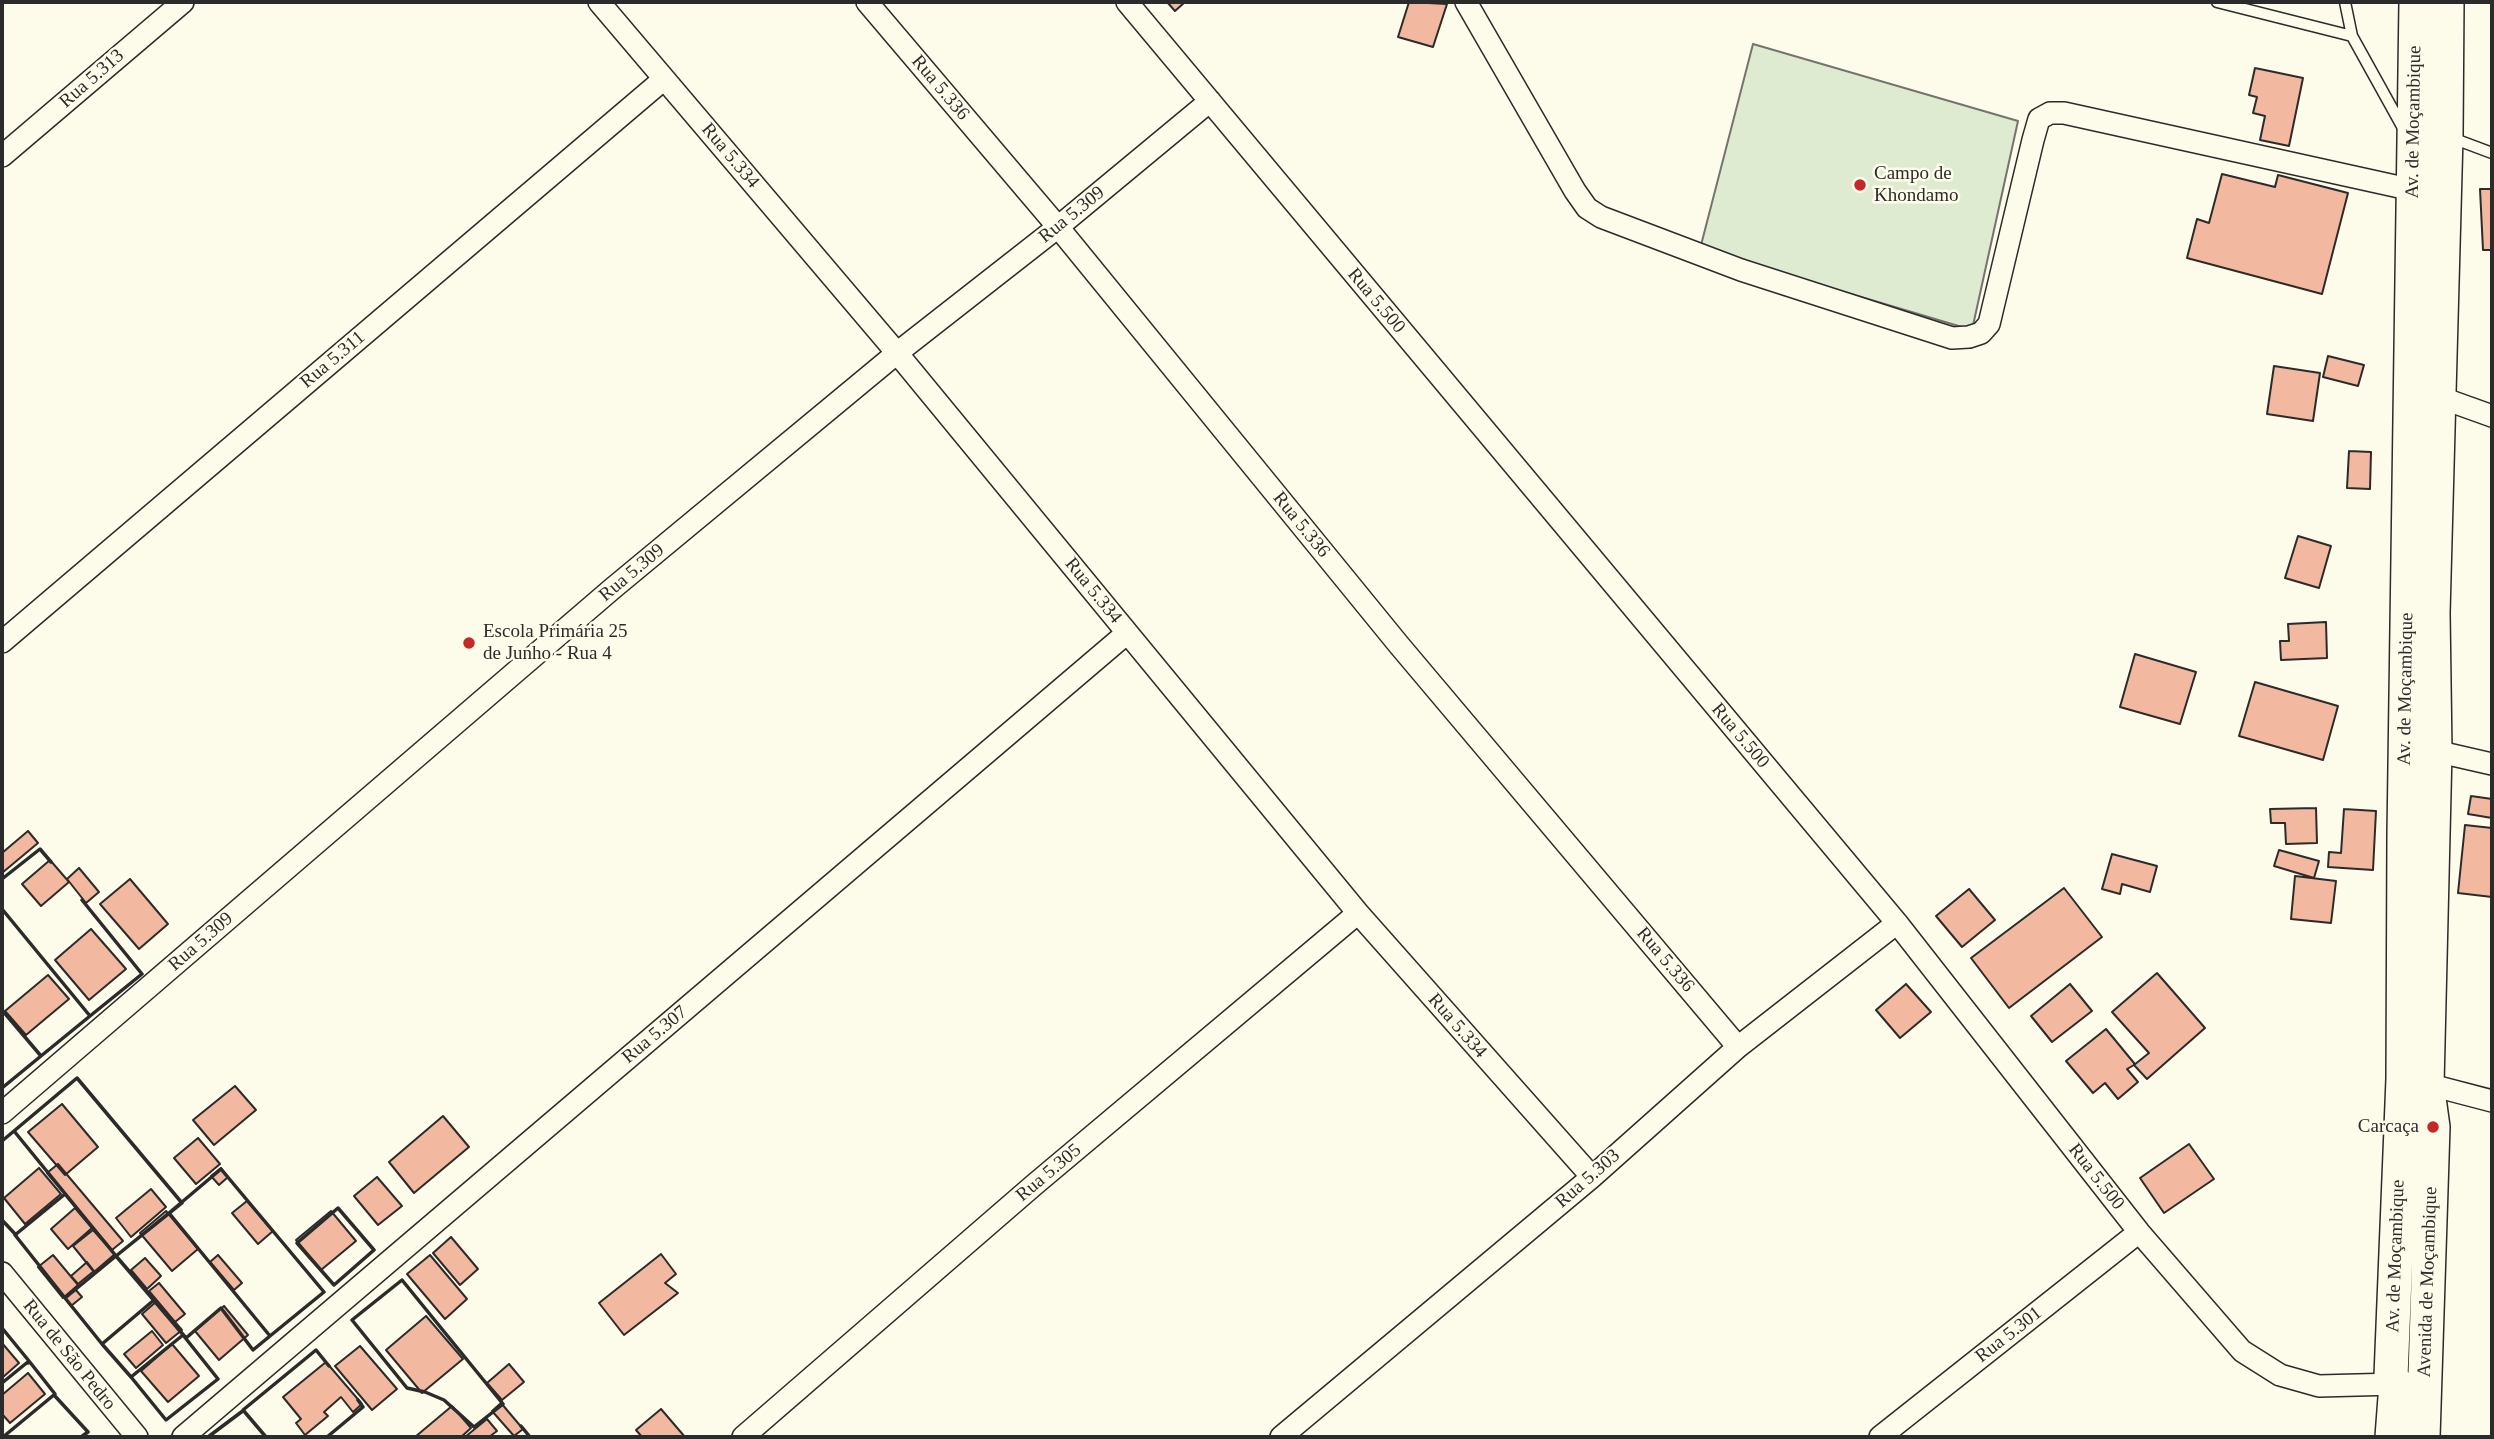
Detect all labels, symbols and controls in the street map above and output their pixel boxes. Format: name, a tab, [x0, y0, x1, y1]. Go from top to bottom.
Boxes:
street label: Rua 5.313	[55, 45, 129, 113]
street label: Av. de Moçambique	[2401, 45, 2427, 199]
street label: Rua 5.336	[906, 51, 974, 125]
street label: Rua 5.334	[696, 119, 764, 193]
place label: Campo de Khondamo	[1874, 163, 1958, 207]
marker: Campo de Khondamo	[1852, 177, 1868, 193]
street label: Rua 5.309	[1034, 182, 1110, 248]
street label: Rua 5.500	[1342, 264, 1410, 338]
street label: Rua 5.311	[296, 326, 370, 394]
street label: Rua 5.336	[1268, 487, 1334, 563]
street label: Rua 5.309	[595, 539, 669, 607]
street label: Rua 5.334	[1060, 553, 1126, 629]
street label: Av. de Moçambique	[2393, 612, 2419, 766]
place label: Escola Primária 25 de Junho - Rua 4	[483, 621, 628, 665]
marker: Escola Primária 25 de Junho - Rua 4	[461, 635, 477, 651]
street label: Rua 5.500	[1706, 699, 1774, 773]
street label: Rua 5.309	[164, 908, 238, 976]
street label: Rua 5.336	[1631, 923, 1699, 997]
street label: Rua 5.334	[1423, 989, 1491, 1063]
street label: Rua 5.307	[618, 1001, 692, 1069]
place label: Carcaça	[2358, 1116, 2419, 1138]
marker: Carcaça	[2425, 1119, 2441, 1135]
street label: Rua 5.305	[1012, 1139, 1086, 1207]
street label: Rua 5.500	[2063, 1139, 2129, 1215]
street label: Rua 5.303	[1551, 1145, 1625, 1213]
street label: Av. de Moçambique	[2382, 1179, 2410, 1333]
street label: Avenida de Moçambique	[2413, 1186, 2443, 1378]
street label: Rua de São Pedro	[17, 1295, 121, 1415]
street label: Rua 5.301	[1971, 1302, 2047, 1368]

